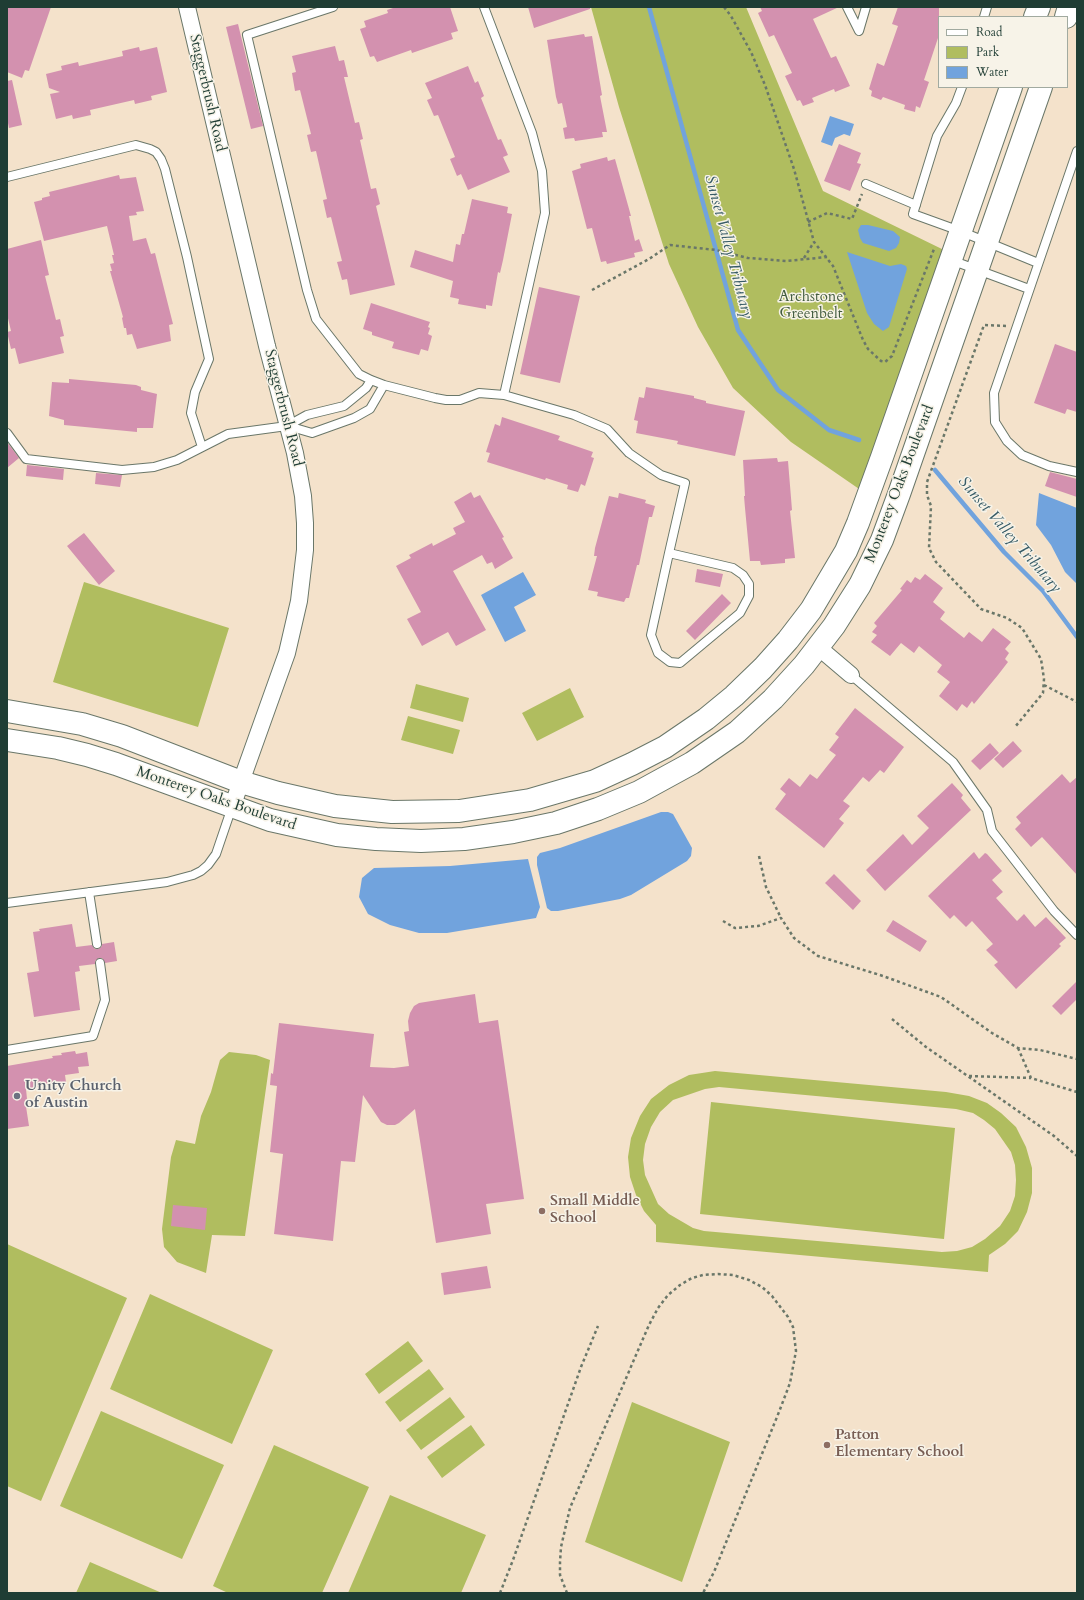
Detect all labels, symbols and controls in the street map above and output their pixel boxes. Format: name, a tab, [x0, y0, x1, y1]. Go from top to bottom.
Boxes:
legend	[938, 16, 1068, 88]
text: Road	[976, 24, 1002, 40]
street label: Staggerbrush Road	[185, 33, 229, 153]
text: Park	[976, 44, 999, 60]
text: Water	[976, 64, 1008, 80]
water label: Sunset Valley Tributary	[700, 173, 756, 321]
park label: Archstone Greenbelt	[779, 289, 843, 324]
street label: Staggerbrush Road	[260, 348, 306, 468]
street label: Monterey Oaks Boulevard	[862, 402, 938, 566]
water label: Sunset Valley Tributary	[953, 473, 1065, 597]
street label: Monterey Oaks Boulevard	[134, 763, 298, 835]
place label: Unity Church of Austin	[25, 1078, 122, 1113]
marker: Unity Church of Austin	[12, 1091, 22, 1101]
place label: Small Middle School	[550, 1193, 640, 1228]
marker: Small Middle School	[537, 1206, 547, 1216]
place label: Patton Elementary School	[835, 1427, 964, 1462]
marker: Patton Elementary School	[822, 1440, 832, 1450]

